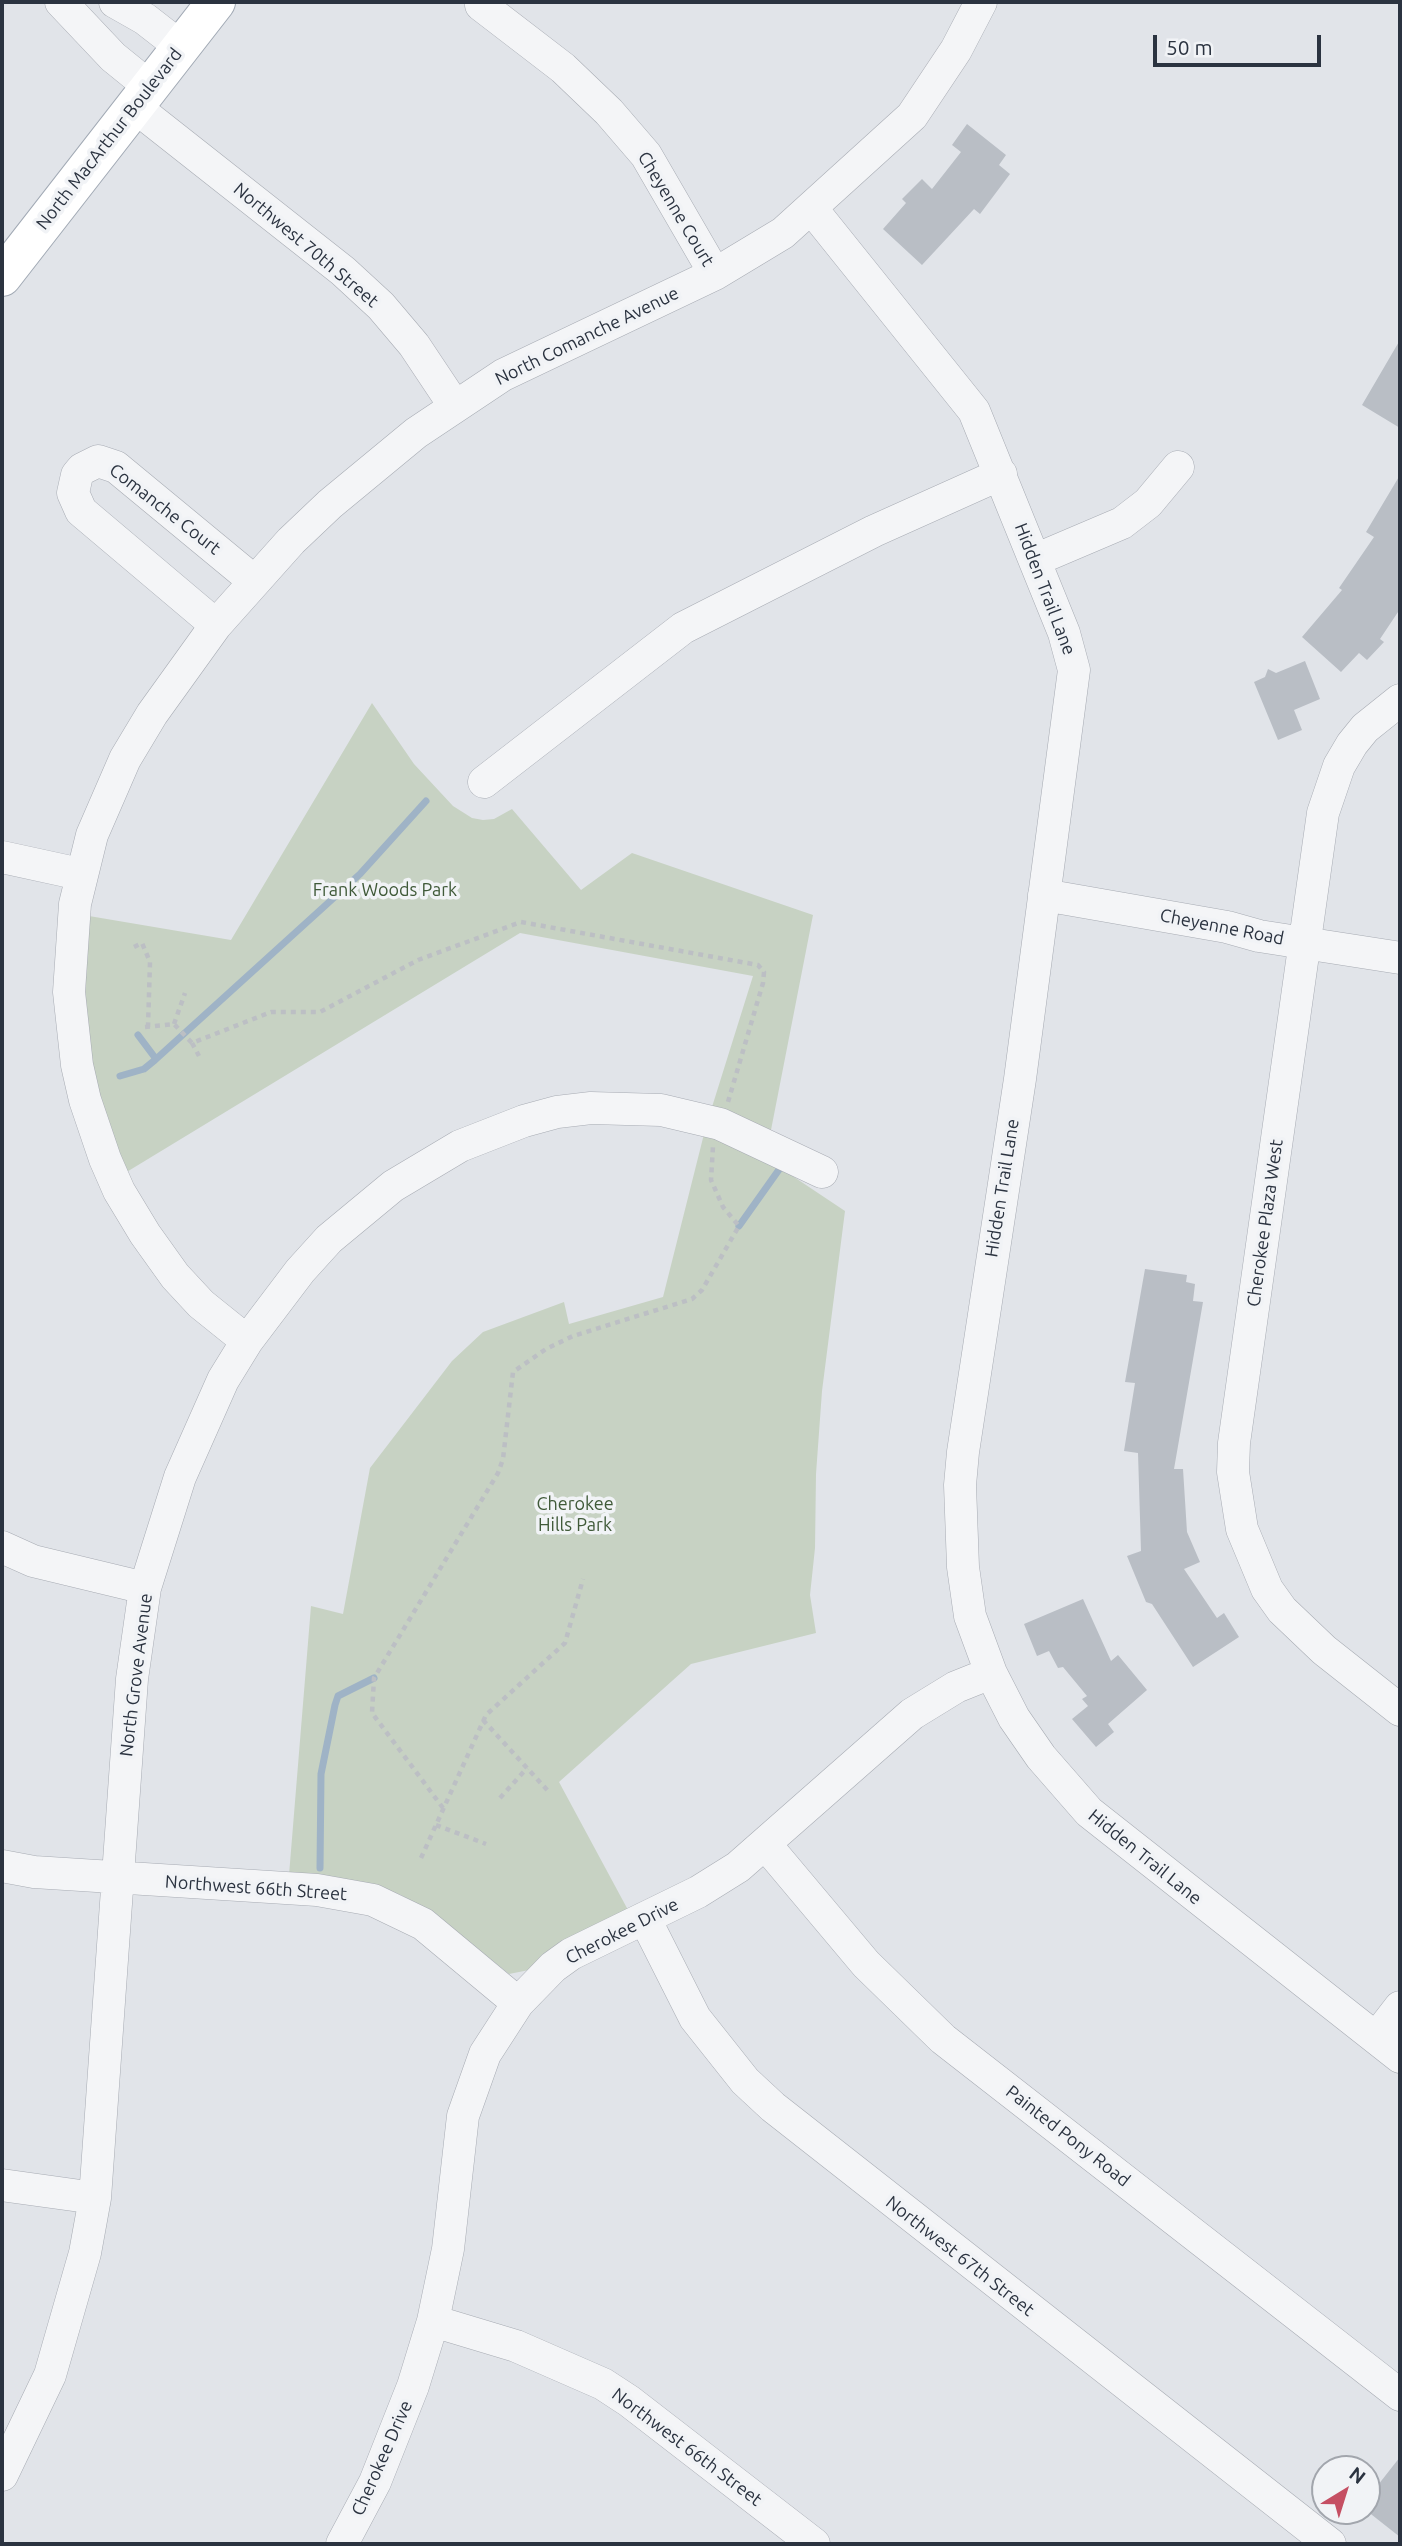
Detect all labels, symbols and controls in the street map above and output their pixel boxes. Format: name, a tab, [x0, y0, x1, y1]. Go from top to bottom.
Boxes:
scale bar	[1157, 21, 1325, 65]
text: 50 m	[1166, 35, 1213, 59]
street label: North MacArthur Boulevard	[31, 44, 187, 234]
street label: Cheyenne Court	[633, 148, 719, 270]
street label: Northwest 70th Street	[229, 178, 383, 312]
street label: North Comanche Avenue	[492, 282, 682, 390]
street label: Comanche Court	[105, 459, 225, 559]
street label: Hidden Trail Lane	[1010, 520, 1080, 658]
park label: Frank Woods Park	[313, 879, 457, 901]
street label: Cheyenne Road	[1158, 904, 1286, 950]
street label: Hidden Trail Lane	[980, 1117, 1024, 1259]
street label: Cherokee Plaza West	[1243, 1138, 1287, 1308]
park label: Cherokee Hills Park	[536, 1493, 614, 1536]
street label: North Grove Avenue	[115, 1592, 157, 1758]
street label: Hidden Trail Lane	[1084, 1805, 1206, 1909]
street label: Northwest 66th Street	[164, 1871, 348, 1905]
street label: Cherokee Drive	[562, 1893, 682, 1969]
street label: Painted Pony Road	[1002, 2081, 1134, 2191]
street label: Northwest 67th Street	[881, 2191, 1039, 2321]
street label: Northwest 66th Street	[608, 2383, 766, 2511]
street label: Cherokee Drive	[347, 2397, 417, 2519]
north arrow	[1311, 2455, 1381, 2525]
text: N	[1345, 2462, 1370, 2488]

